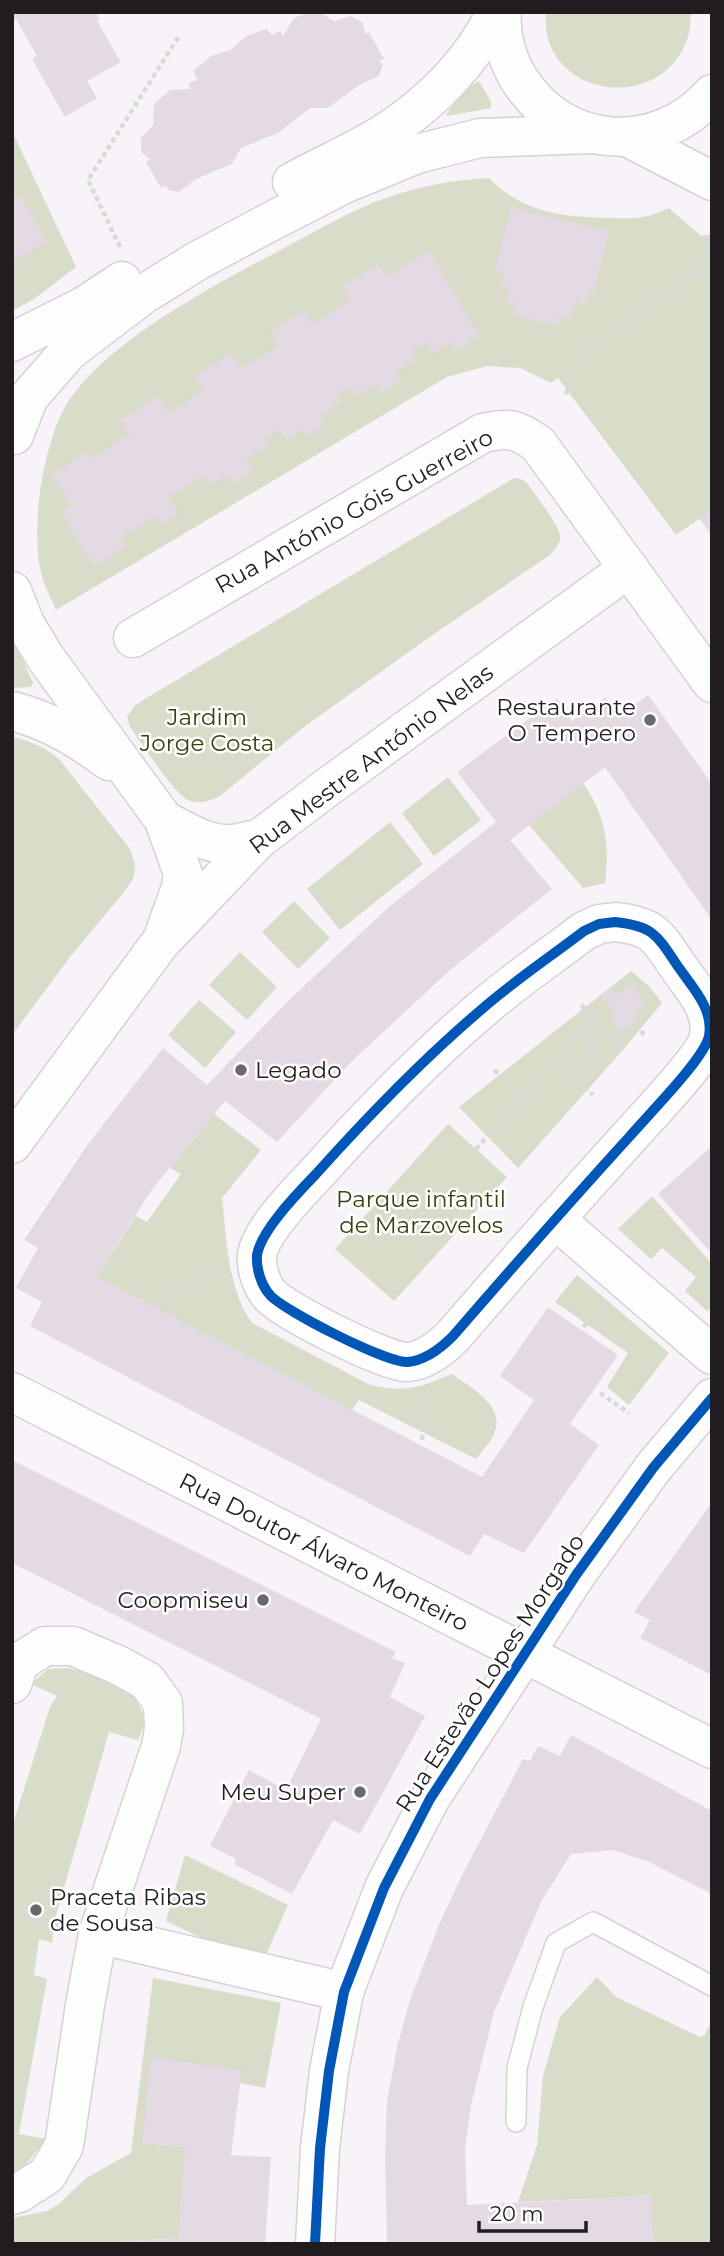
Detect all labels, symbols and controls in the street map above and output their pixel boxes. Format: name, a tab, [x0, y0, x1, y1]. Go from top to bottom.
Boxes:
street label: Rua António Góis Guerreiro	[210, 423, 498, 599]
street label: Rua Mestre António Nelas	[244, 658, 498, 860]
place label: Restaurante O Tempero	[496, 693, 636, 747]
park label: Jardim Jorge Costa	[139, 703, 274, 757]
marker: Restaurante O Tempero	[642, 712, 658, 728]
place label: Legado	[255, 1056, 342, 1084]
marker: Legado	[233, 1062, 249, 1078]
park label: Parque infantil de Marzovelos	[336, 1185, 506, 1239]
street label: Rua Doutor Álvaro Monteiro	[175, 1467, 473, 1637]
street label: Rua Estevão Lopes Morgado	[390, 1529, 590, 1817]
place label: Coopmiseu	[118, 1586, 249, 1614]
marker: Coopmiseu	[255, 1592, 271, 1608]
place label: Meu Super	[220, 1778, 346, 1806]
marker: Meu Super	[352, 1784, 368, 1800]
place label: Praceta Ribas de Sousa	[50, 1883, 206, 1937]
marker: Praceta Ribas de Sousa	[28, 1902, 44, 1918]
scale bar	[479, 2190, 586, 2234]
text: 20 m	[490, 2201, 544, 2226]

